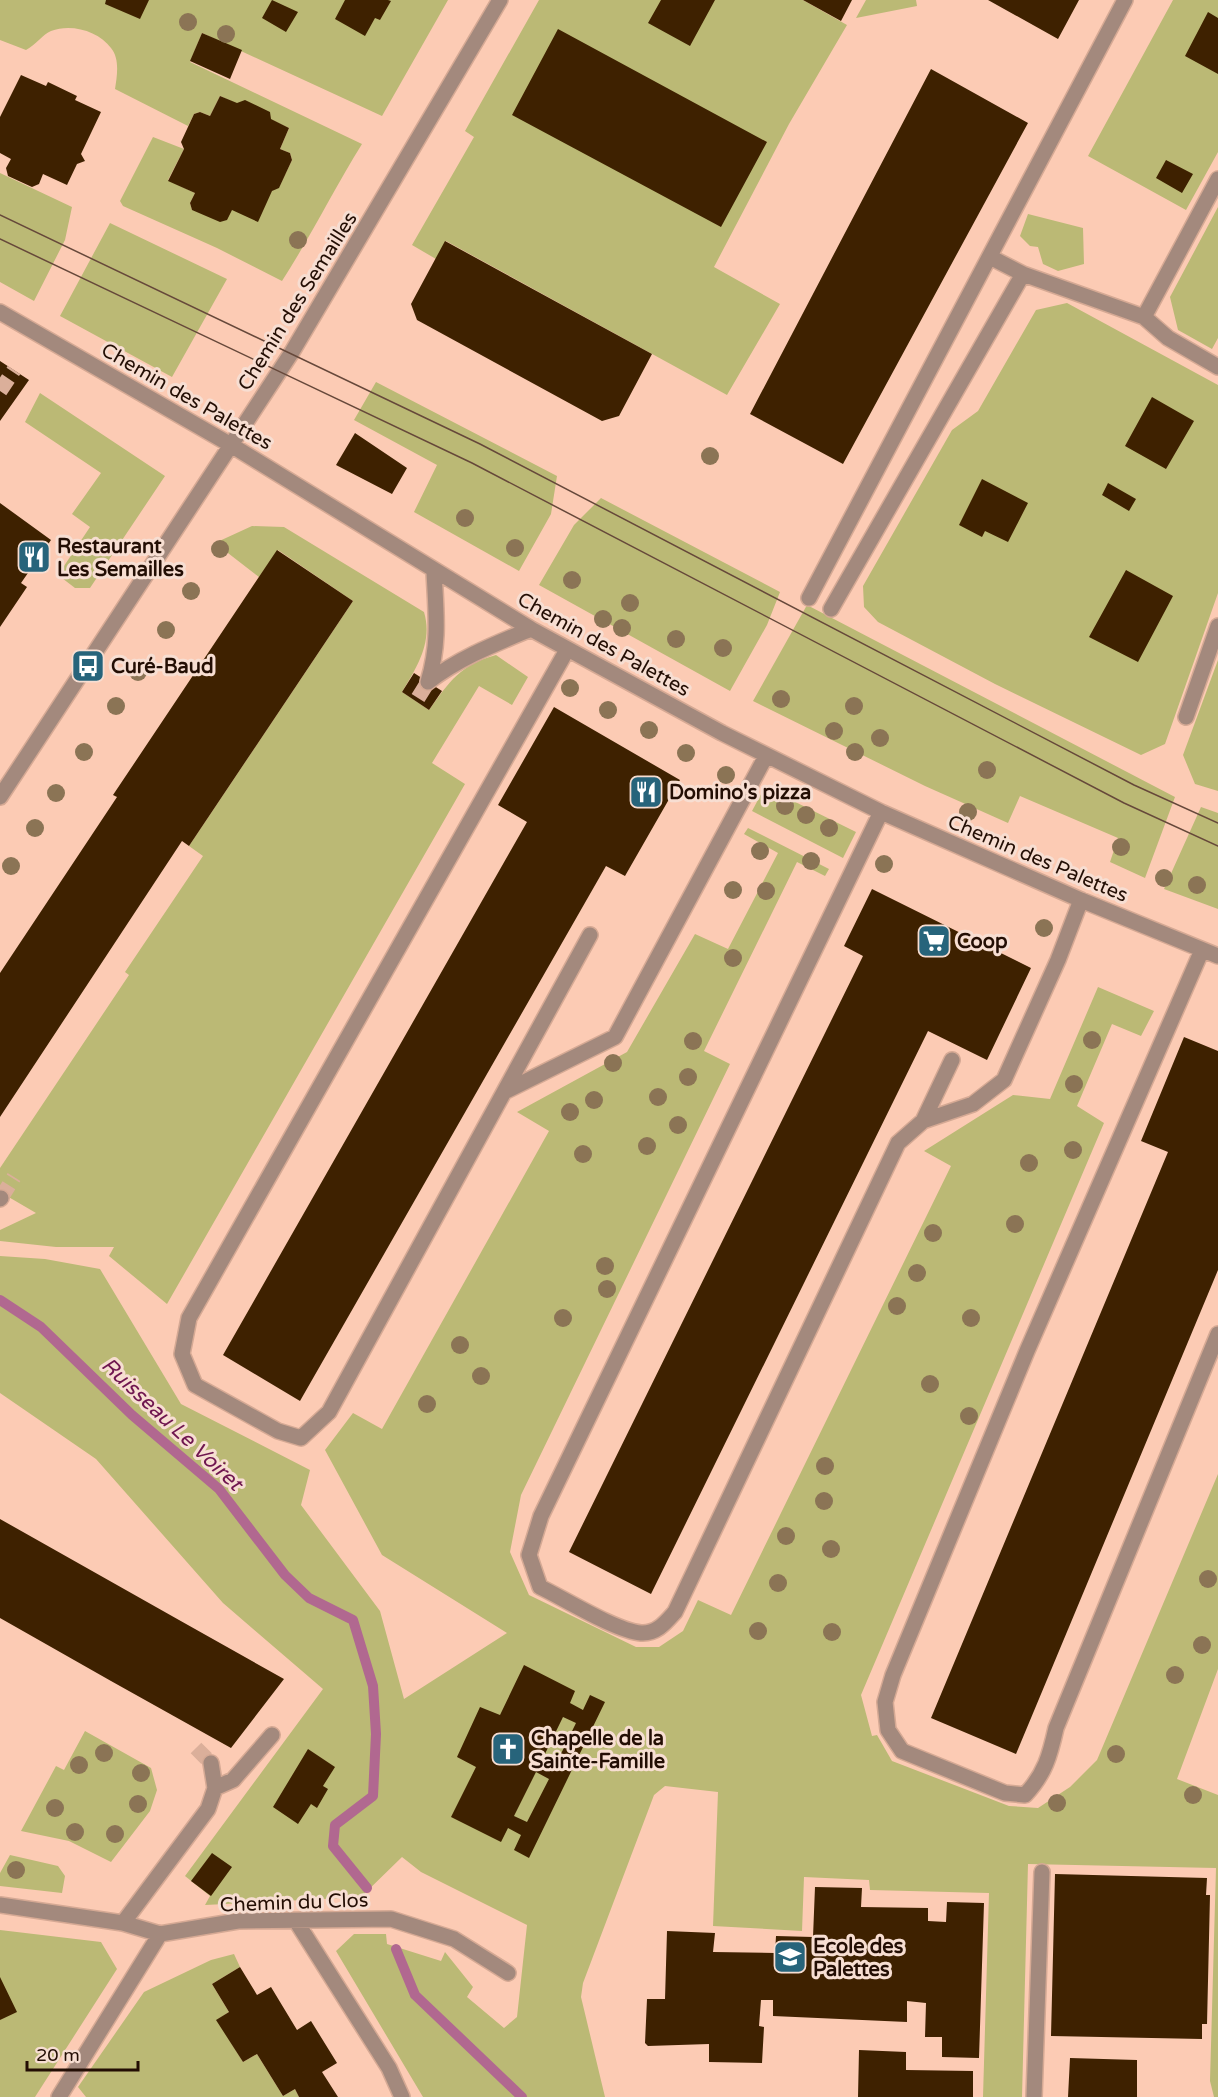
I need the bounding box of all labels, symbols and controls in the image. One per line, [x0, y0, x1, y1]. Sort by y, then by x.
street label: Chemin des Semailles [233, 208, 363, 395]
street label: Chemin des Palettes [97, 338, 276, 456]
place label: Restaurant Les Semailles [57, 535, 184, 582]
restaurant icon: Restaurant Les Semailles [16, 539, 52, 575]
street label: Chemin des Palettes [513, 588, 694, 702]
bus stop icon: Curé-Baud [70, 648, 106, 684]
place label: Curé-Baud [111, 655, 214, 679]
restaurant icon: Domino's pizza [628, 774, 664, 810]
place label: Domino's pizza [669, 781, 811, 805]
street label: Chemin des Palettes [944, 810, 1131, 908]
supermarket icon: Coop [916, 923, 952, 959]
place label: Coop [957, 930, 1008, 954]
water label: Ruisseau Le Voiret [96, 1353, 249, 1497]
place label: Chapelle de la Sainte-Famille [531, 1727, 665, 1774]
church icon: Chapelle de la Sainte-Famille [490, 1731, 526, 1767]
street label: Chemin du Clos [219, 1888, 369, 1918]
place label: Ecole des Palettes [813, 1935, 904, 1982]
school or university icon: Ecole des Palettes [772, 1939, 808, 1975]
scale bar [27, 2034, 138, 2072]
text: 20 m [36, 2044, 80, 2066]

